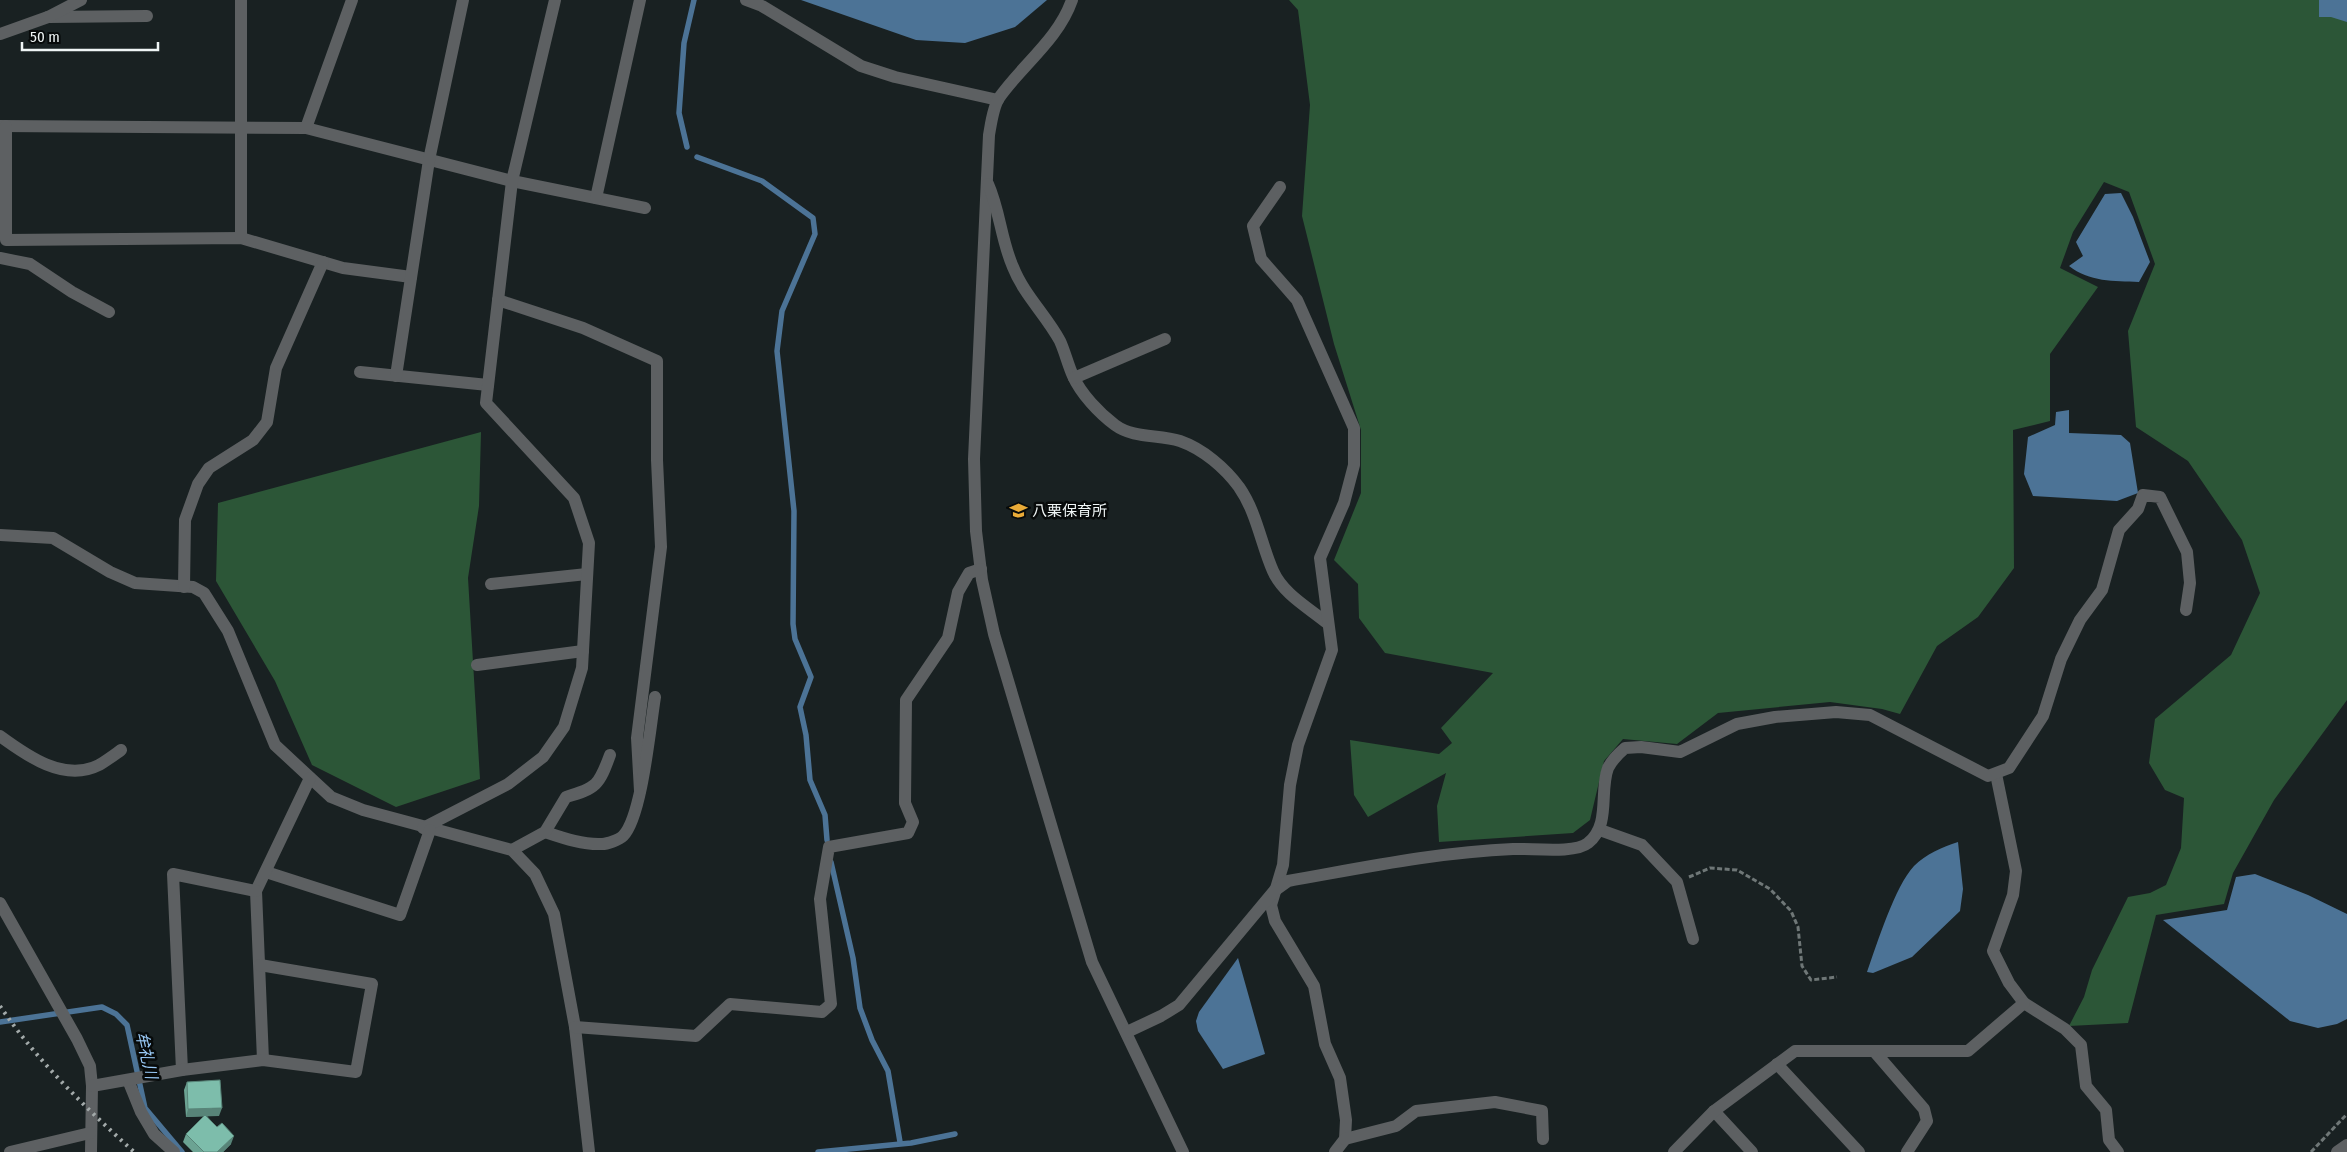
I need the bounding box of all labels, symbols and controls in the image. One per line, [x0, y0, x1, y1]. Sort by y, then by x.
scale bar [22, 20, 159, 52]
text: 50 m [30, 28, 60, 46]
school or university icon: 八栗保育所 [1008, 501, 1028, 521]
place label: 八栗保育所 [1032, 502, 1107, 520]
water label: 牟礼川 [132, 1030, 162, 1083]

